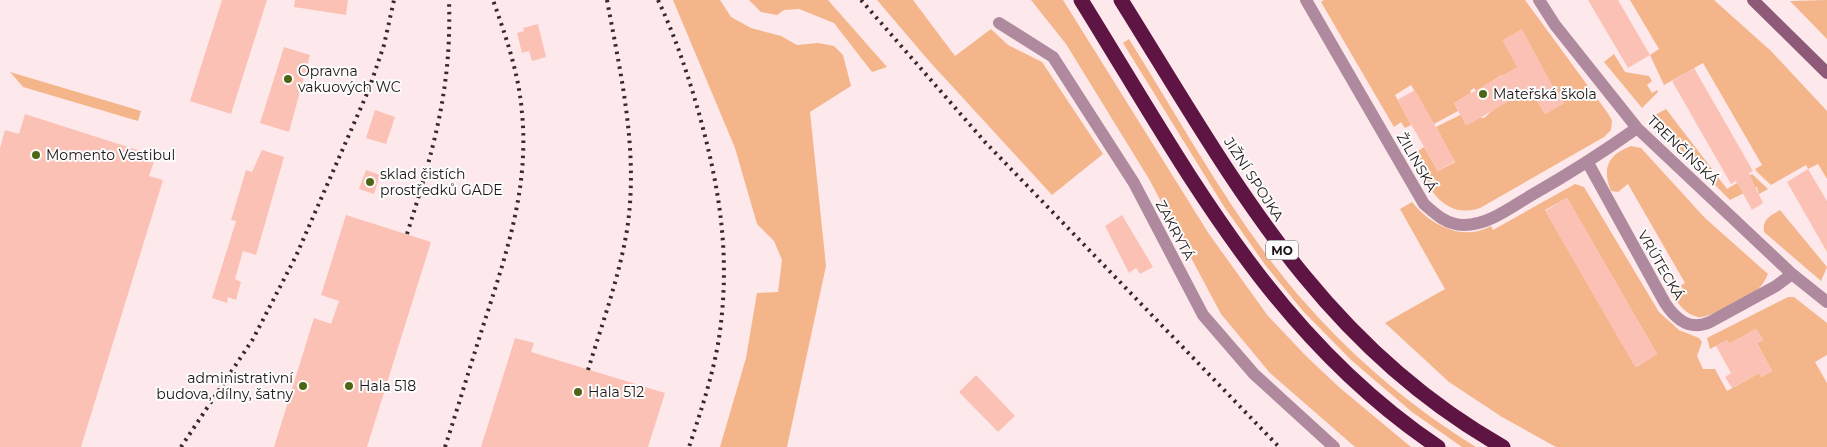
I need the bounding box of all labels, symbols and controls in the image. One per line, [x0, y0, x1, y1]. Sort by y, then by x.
place label: Opravna vakuových WC [298, 62, 401, 96]
marker: Opravna vakuových WC [282, 73, 294, 85]
place label: Mateřská škola [1493, 85, 1597, 103]
marker: Mateřská škola [1477, 88, 1489, 100]
street label: TRENČÍNSKÁ [1643, 111, 1723, 189]
street label: ŽILINSKÁ [1393, 129, 1442, 196]
street label: JIŽNÍ SPOJKA [1220, 133, 1288, 225]
place label: Momento Vestibul [46, 146, 175, 164]
marker: Momento Vestibul [30, 149, 42, 161]
place label: sklad čistích prostředků GADE [380, 165, 503, 199]
marker: sklad čistích prostředků GADE [364, 176, 376, 188]
street label: ZAKRYTÁ [1152, 197, 1199, 264]
street label: VRÚTECKÁ [1634, 227, 1689, 304]
road number: MO [1266, 240, 1298, 260]
place label: administrativní budova, dílny, šatny [156, 369, 294, 403]
place label: Hala 518 [359, 377, 416, 395]
marker: administrativní budova, dílny, šatny [297, 380, 309, 392]
marker: Hala 518 [343, 380, 355, 392]
place label: Hala 512 [588, 383, 644, 401]
marker: Hala 512 [572, 386, 584, 398]

